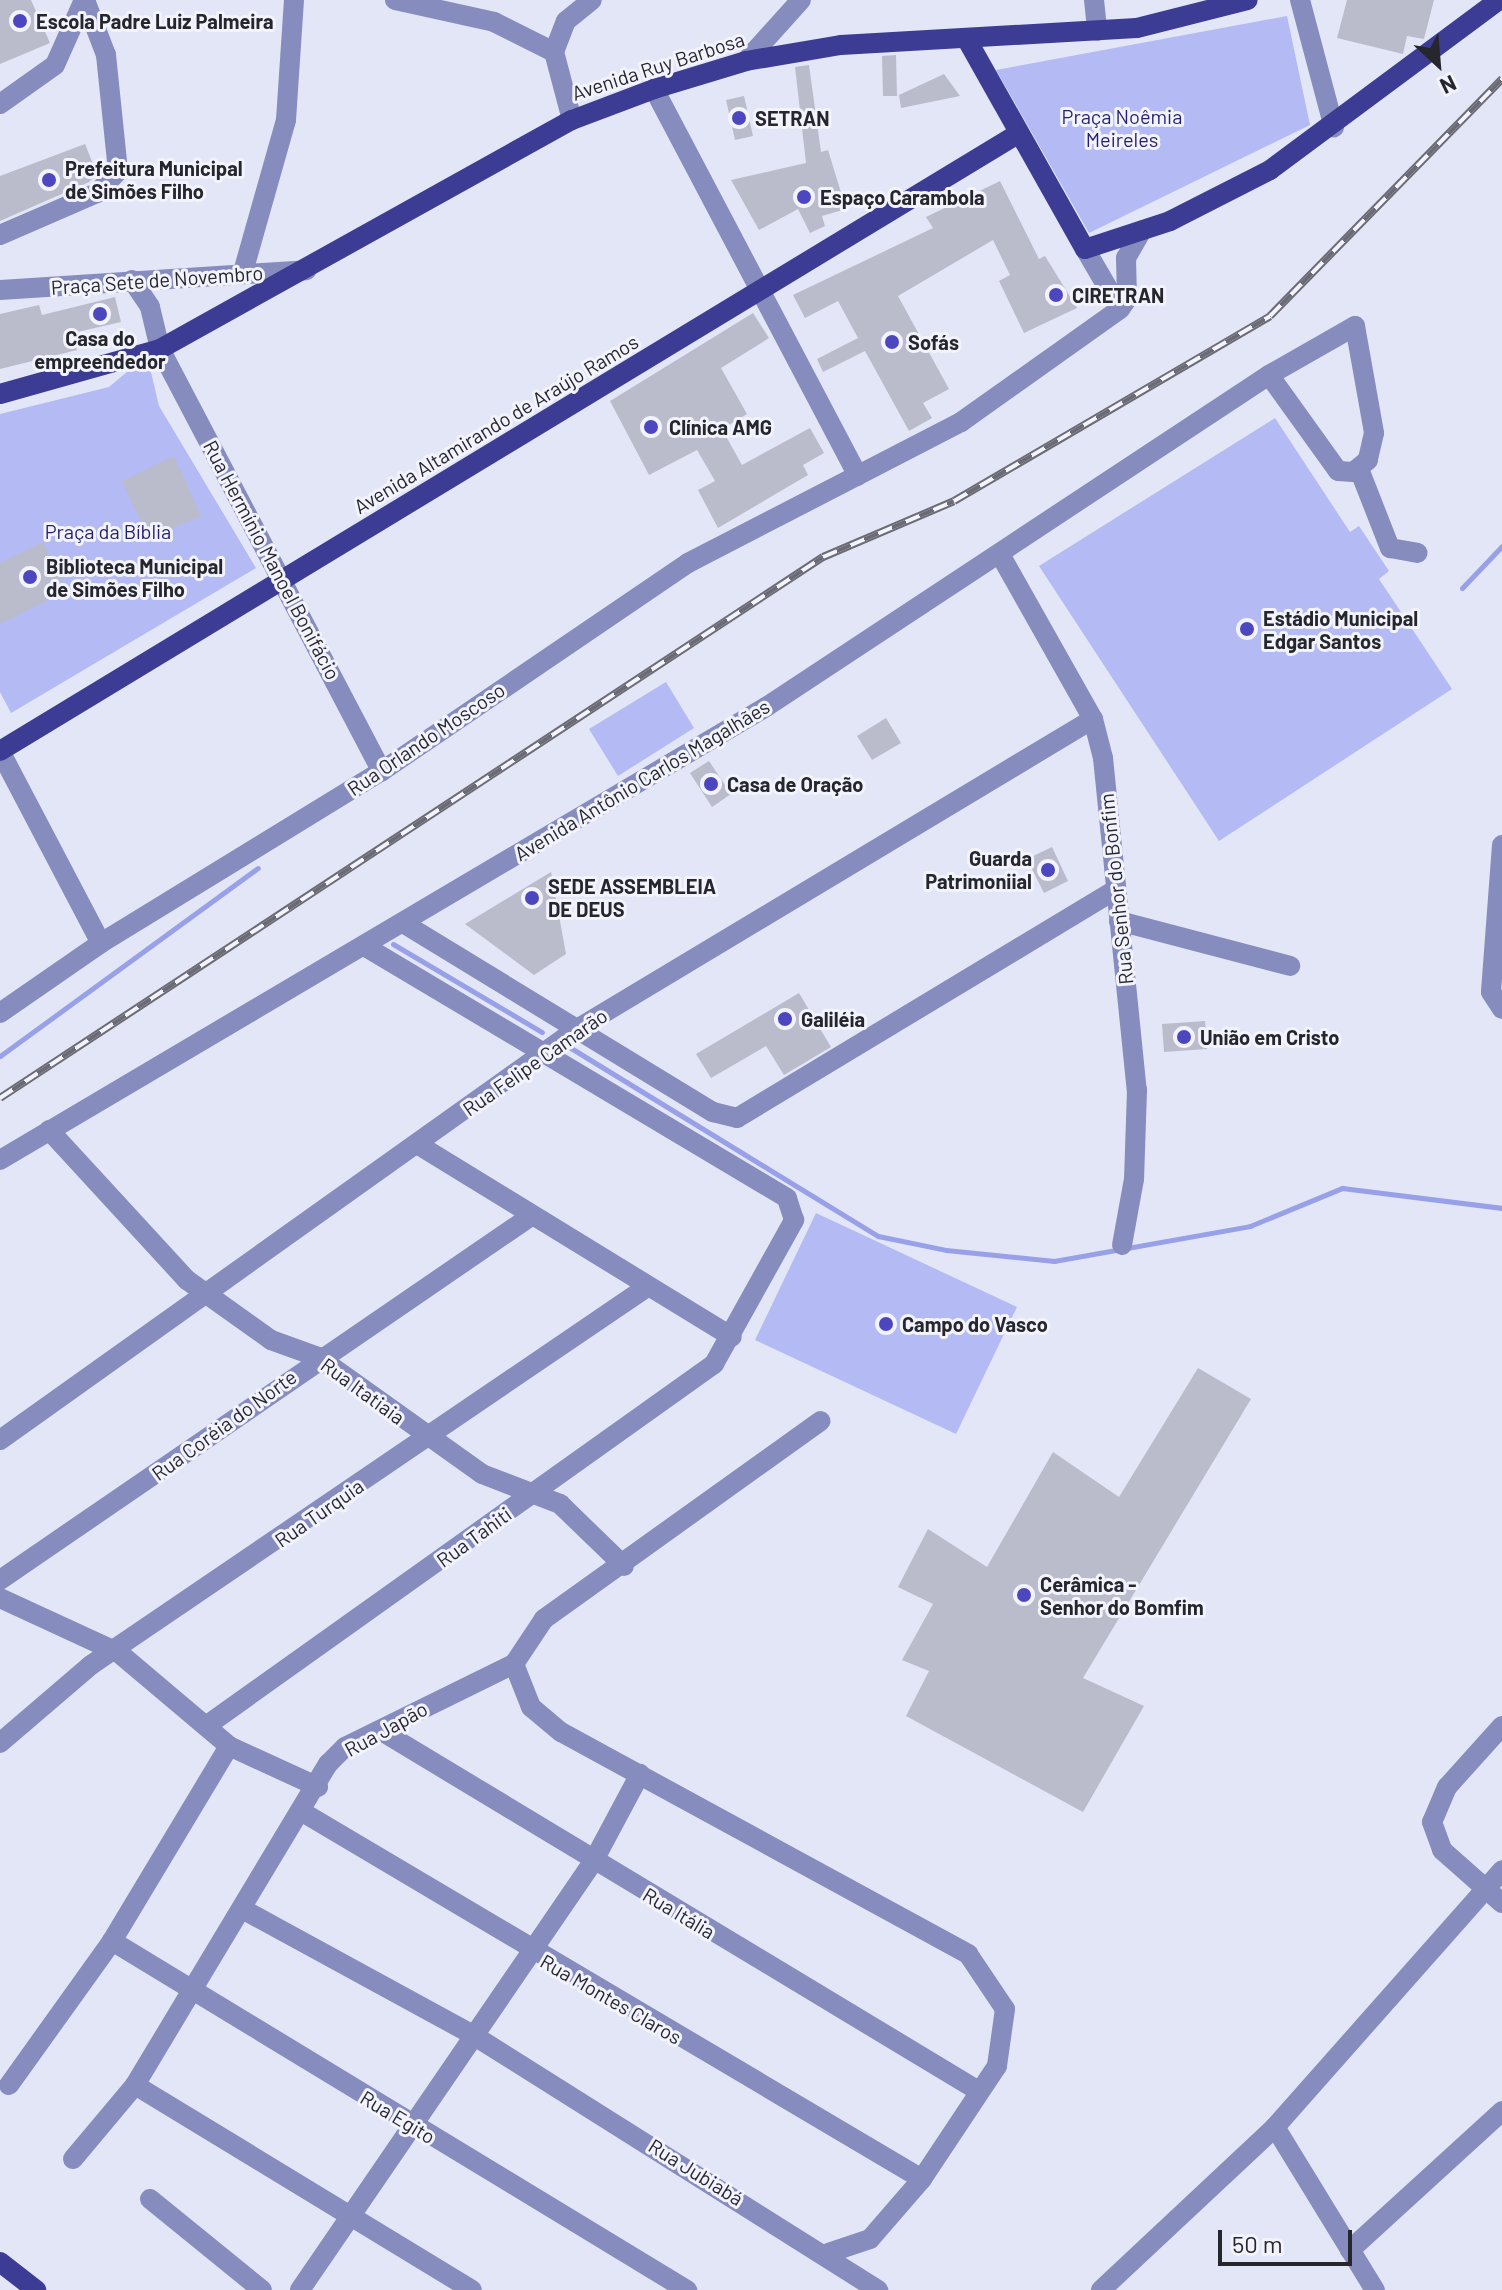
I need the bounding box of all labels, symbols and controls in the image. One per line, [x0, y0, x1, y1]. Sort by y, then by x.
place label: Escola Padre Luiz Palmeira [36, 9, 274, 33]
marker: Escola Padre Luiz Palmeira [11, 12, 29, 30]
north arrow [1398, 24, 1478, 104]
street label: Avenida Ruy Barbosa [569, 27, 747, 105]
text: N [1436, 71, 1461, 100]
park label: Praça Noêmia Meireles [1062, 105, 1182, 152]
place label: SETRAN [755, 106, 830, 130]
marker: SETRAN [730, 109, 748, 127]
place label: Prefeitura Municipal de Simões Filho [65, 156, 243, 203]
marker: Prefeitura Municipal de Simões Filho [40, 171, 58, 189]
place label: Espaço Carambola [820, 185, 985, 209]
marker: Espaço Carambola [795, 188, 813, 206]
street label: Praça Sete de Novembro [50, 261, 264, 299]
place label: CIRETRAN [1072, 283, 1164, 307]
marker: CIRETRAN [1047, 286, 1065, 304]
marker: Casa do empreendedor [91, 305, 109, 323]
place label: Casa do empreendedor [34, 326, 166, 373]
street label: Avenida Altamirando de Araújo Ramos [350, 329, 642, 519]
place label: Sofás [908, 330, 959, 354]
marker: Sofás [883, 333, 901, 351]
place label: Clínica AMG [669, 415, 772, 439]
marker: Clínica AMG [640, 416, 662, 438]
street label: Rua Hermínio Manoel Bonifácio [199, 436, 345, 684]
park label: Praça da Bíblia [45, 519, 171, 543]
place label: Biblioteca Municipal de Simões Filho [46, 554, 223, 601]
marker: Biblioteca Municipal de Simões Filho [21, 568, 39, 586]
place label: Estádio Municipal Edgar Santos [1263, 606, 1418, 653]
marker: Estádio Municipal Edgar Santos [1238, 620, 1256, 638]
street label: Rua Orlando Moscoso [343, 677, 509, 801]
street label: Avenida Antônio Carlos Magalhães [510, 694, 774, 866]
place label: Casa de Oração [727, 772, 863, 796]
marker: Casa de Oração [702, 775, 720, 793]
street label: Rua Senhor do Bonfim [1094, 792, 1138, 986]
place label: Guarda Patrimoniial [925, 846, 1032, 893]
marker: Guarda Patrimoniial [1039, 861, 1057, 879]
place label: SEDE ASSEMBLEIA DE DEUS [548, 874, 716, 921]
marker: SEDE ASSEMBLEIA DE DEUS [523, 889, 541, 907]
street label: Rua Felipe Camarão [458, 1003, 612, 1121]
place label: Galiléia [801, 1007, 865, 1031]
marker: Galiléia [776, 1010, 794, 1028]
place label: União em Cristo [1200, 1025, 1339, 1049]
marker: União em Cristo [1175, 1028, 1193, 1046]
place label: Campo do Vasco [902, 1312, 1048, 1336]
marker: Campo do Vasco [877, 1315, 895, 1333]
street label: Rua Itatiaia [316, 1353, 410, 1429]
street label: Rua Coréia do Norte [147, 1365, 301, 1485]
street label: Rua Turquia [270, 1474, 368, 1552]
street label: Rua Tahiti [432, 1502, 516, 1572]
place label: Cerâmica - Senhor do Bomfim [1040, 1572, 1204, 1619]
marker: Cerâmica - Senhor do Bomfim [1015, 1586, 1033, 1604]
street label: Rua Japão [340, 1696, 432, 1762]
street label: Rua Itália [639, 1882, 719, 1944]
street label: Rua Montes Claros [536, 1949, 686, 2049]
street label: Rua Egito [356, 2085, 440, 2149]
street label: Rua Jubiabá [644, 2134, 748, 2210]
scale bar [1222, 2214, 1356, 2264]
text: 50 m [1232, 2229, 1283, 2258]

